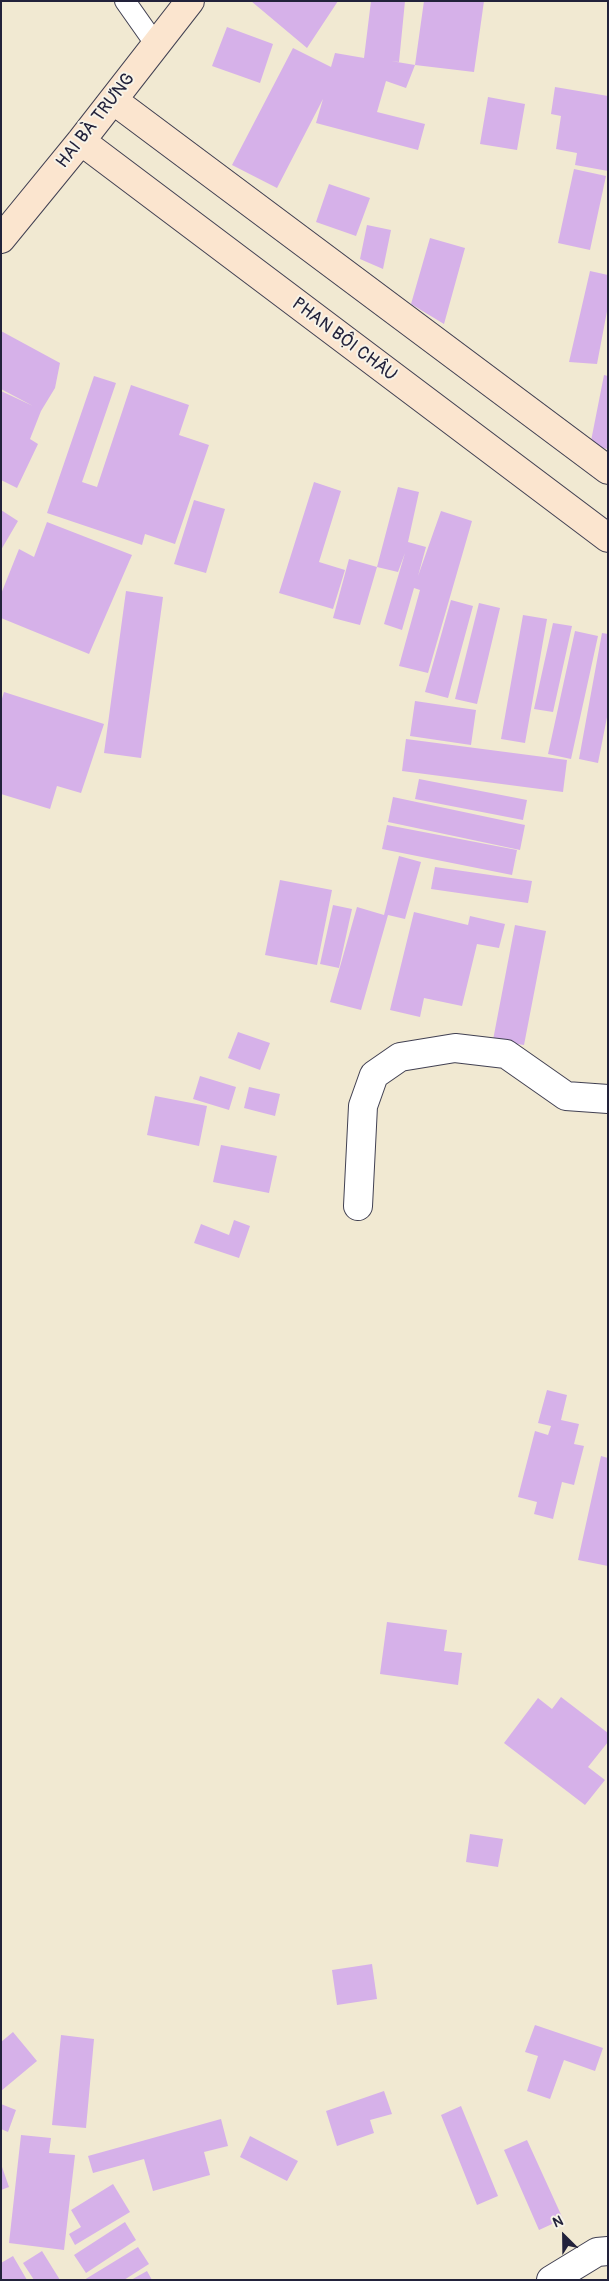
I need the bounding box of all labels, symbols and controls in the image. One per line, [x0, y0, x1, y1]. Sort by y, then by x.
street label: HAI BÀ TRƯNG [52, 69, 140, 173]
street label: PHAN BỘI CHÂU [287, 294, 401, 386]
north arrow [539, 2211, 589, 2261]
text: N [550, 2212, 566, 2231]

